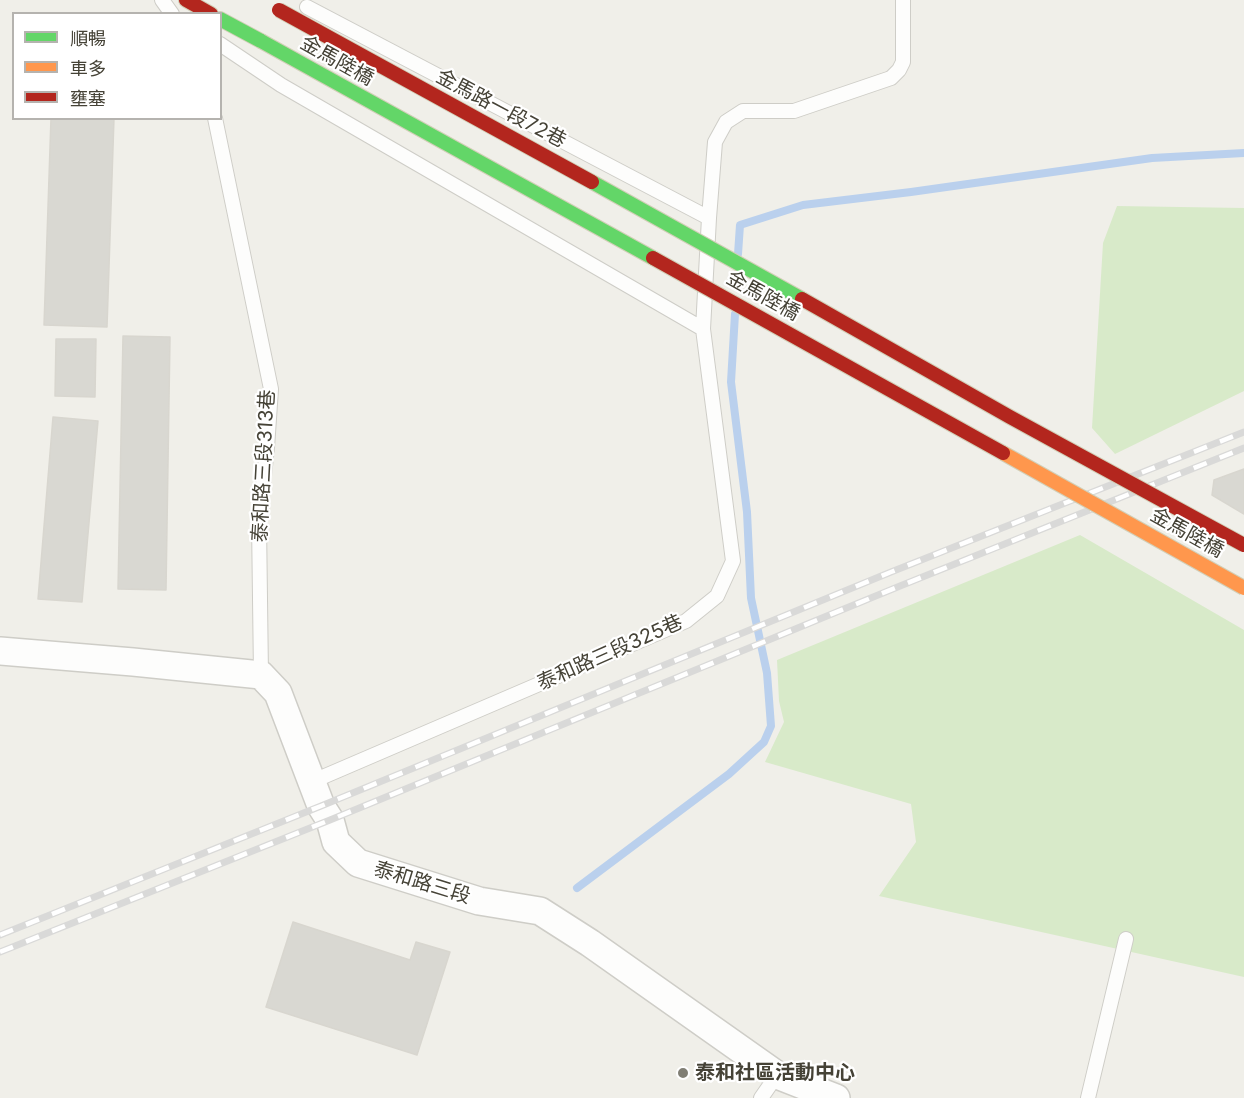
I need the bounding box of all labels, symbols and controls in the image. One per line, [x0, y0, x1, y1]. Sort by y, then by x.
legend [12, 12, 222, 120]
text: 順暢 [70, 28, 106, 49]
street label: 金馬陸橋 [296, 31, 378, 91]
text: 車多 [70, 58, 106, 79]
street label: 金馬路一段72巷 [432, 65, 570, 153]
text: 壅塞 [70, 88, 106, 109]
street label: 金馬陸橋 [722, 266, 804, 326]
street label: 泰和路三段313巷 [248, 389, 280, 543]
street label: 金馬陸橋 [1146, 503, 1228, 563]
street label: 泰和路三段325巷 [534, 610, 686, 696]
street label: 泰和路三段 [371, 857, 473, 909]
place label: 泰和社區活動中心 [695, 1061, 855, 1085]
marker: 泰和社區活動中心 [676, 1066, 690, 1080]

